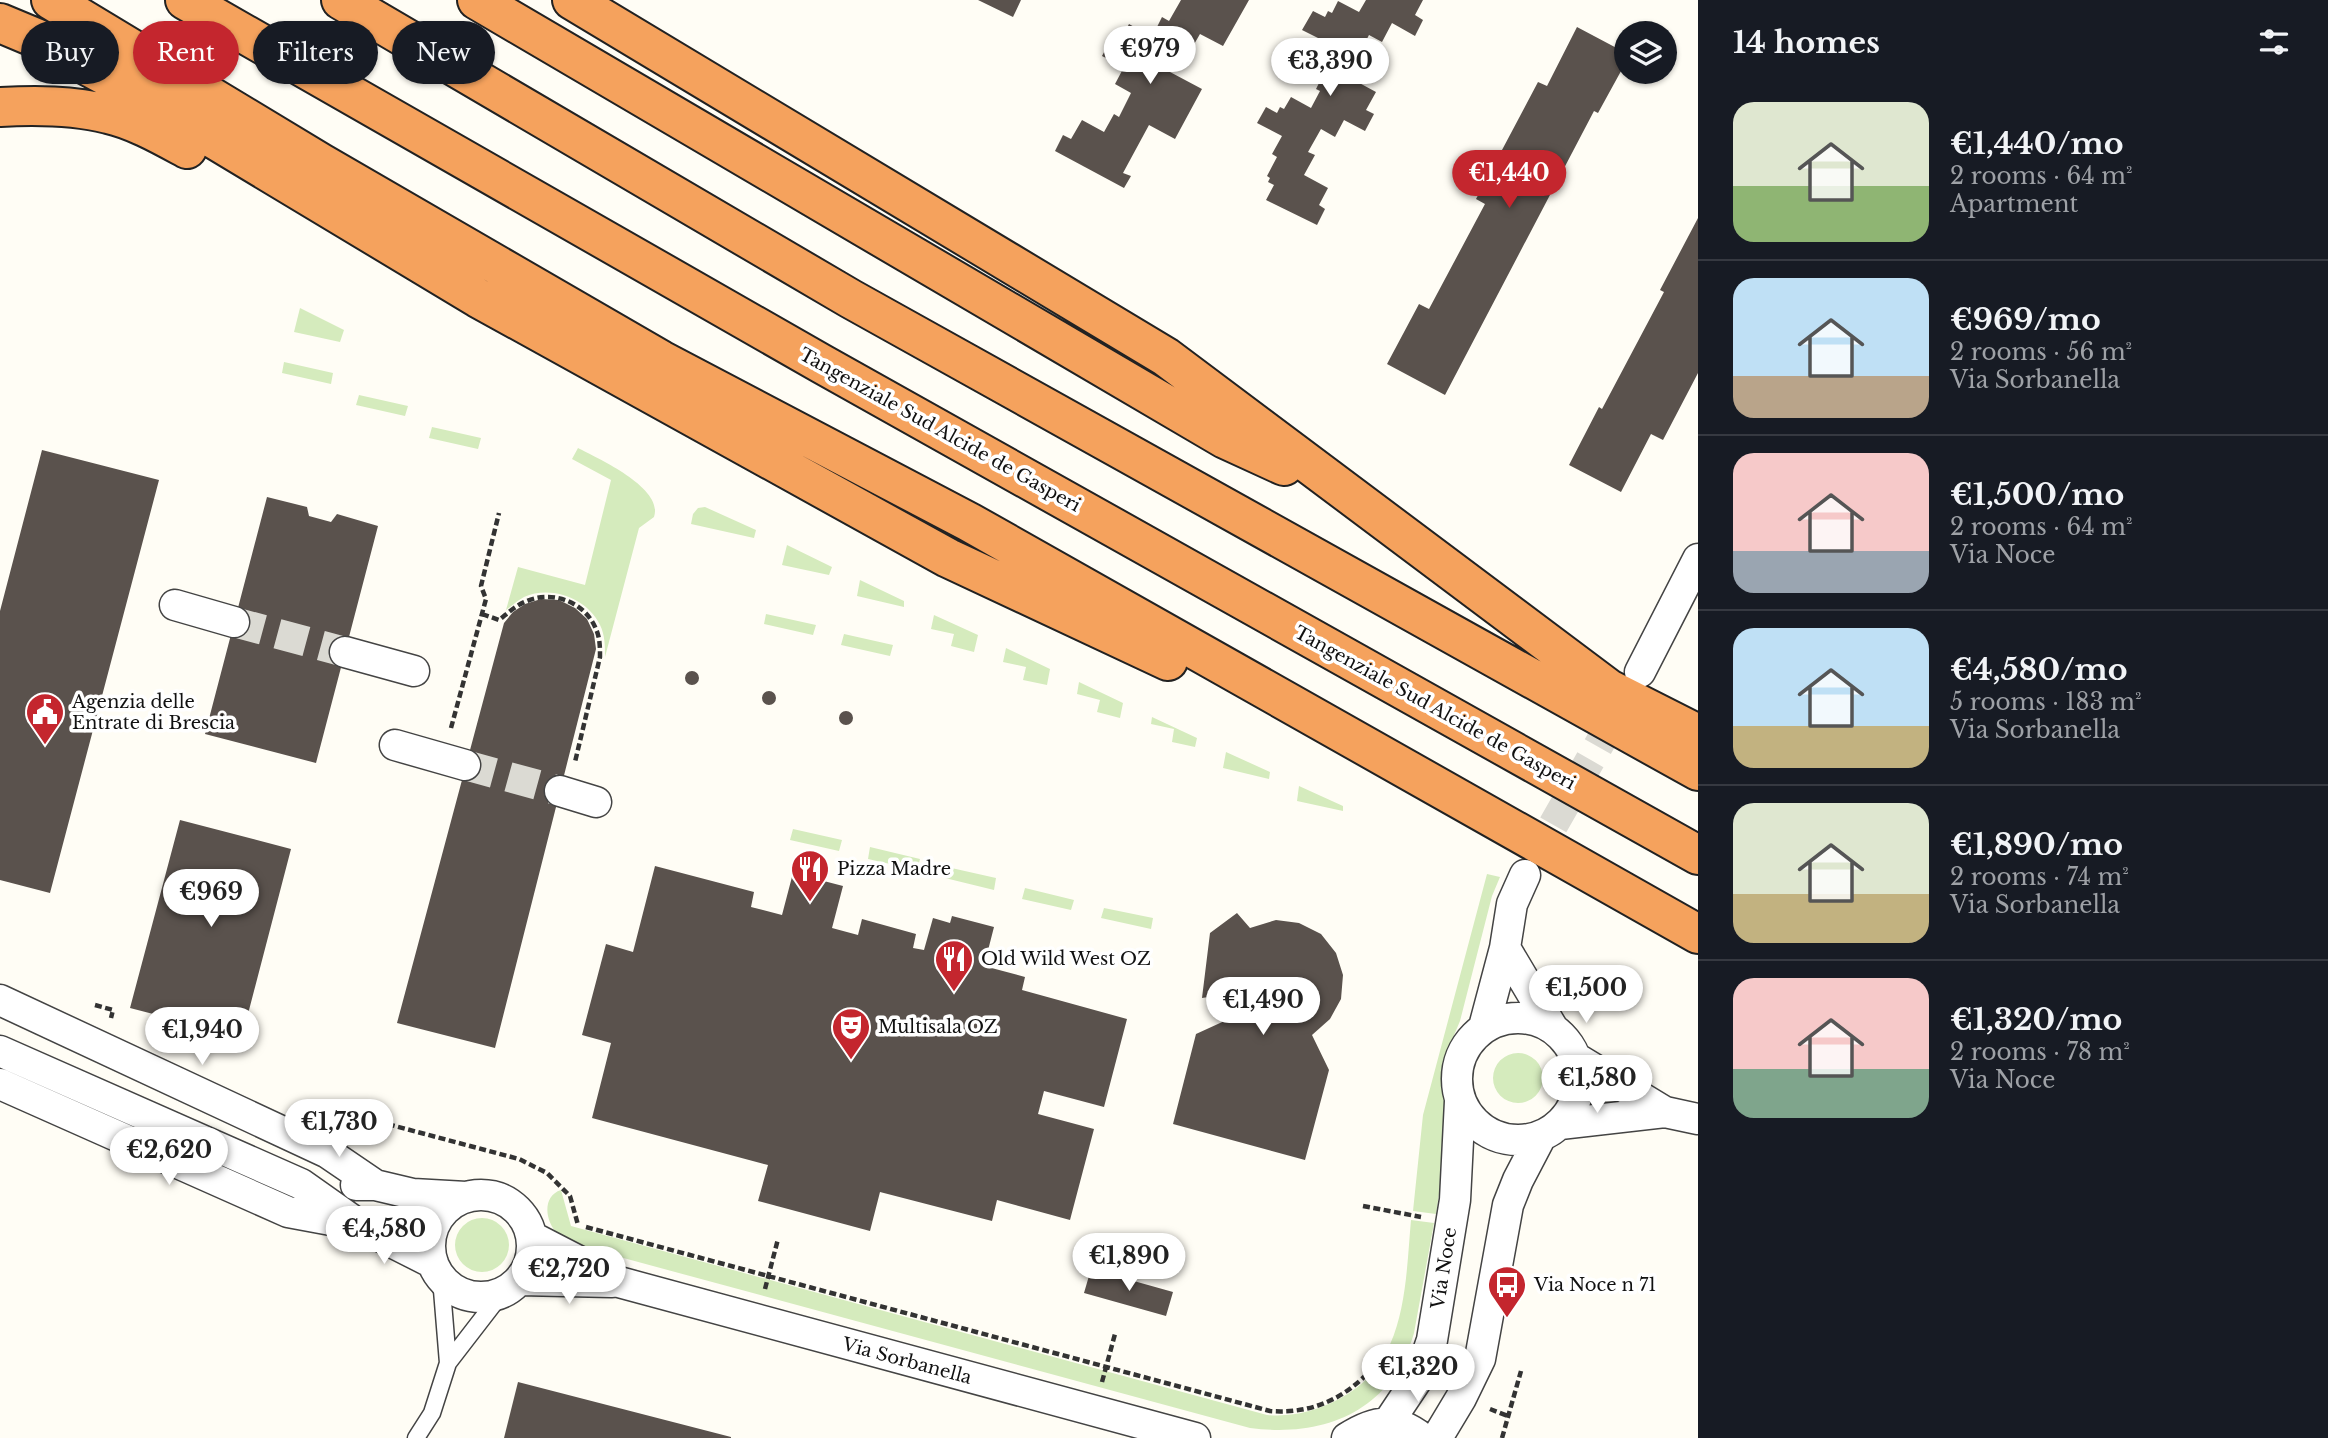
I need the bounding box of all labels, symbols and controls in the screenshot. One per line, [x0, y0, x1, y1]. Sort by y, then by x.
chip: Buy [21, 21, 119, 84]
chip: Rent [133, 21, 239, 84]
chip: Filters [253, 21, 378, 84]
chip: New [392, 21, 495, 84]
map controls [1614, 21, 1677, 84]
button: layers [1614, 21, 1677, 84]
icon: filters [2255, 23, 2293, 61]
text: 14 homes [1733, 24, 1880, 61]
pin: €979 [1109, 27, 1191, 86]
text: €979 [1120, 35, 1180, 63]
pin: €3,390 [1273, 38, 1387, 98]
text: €3,390 [1287, 47, 1373, 75]
text: €1,440/mo [1950, 125, 2124, 162]
icon: home [1789, 130, 1873, 214]
pin: €1,440 [1452, 150, 1566, 210]
text: €1,440 [1468, 159, 1550, 187]
text: 2 rooms · 64 m² [1950, 162, 2133, 190]
text: Apartment [1950, 190, 2078, 218]
text: €969/mo [1950, 301, 2101, 338]
icon: home [1789, 306, 1873, 390]
text: 2 rooms · 56 m² [1950, 338, 2132, 366]
street label: Tangenziale Sud Alcide de Gasperi [796, 343, 1084, 517]
text: Via Sorbanella [1950, 366, 2120, 394]
text: €1,500/mo [1950, 476, 2124, 513]
icon: home [1789, 481, 1873, 565]
text: 2 rooms · 64 m² [1950, 513, 2133, 541]
text: Via Noce [1950, 541, 2055, 569]
street label: Tangenziale Sud Alcide de Gasperi [1291, 621, 1579, 795]
text: €4,580/mo [1950, 651, 2127, 688]
icon: home [1789, 656, 1873, 740]
text: 5 rooms · 183 m² [1950, 688, 2142, 716]
public building icon: Agenzia delle Entrate di Brescia [24, 691, 66, 746]
place label: Agenzia delle Entrate di Brescia [71, 691, 235, 734]
text: Via Sorbanella [1950, 716, 2120, 744]
text: €1,890/mo [1950, 826, 2123, 863]
icon: home [1789, 831, 1873, 915]
restaurant icon: Pizza Madre [789, 848, 831, 903]
place label: Pizza Madre [837, 858, 951, 880]
text: 2 rooms · 74 m² [1950, 863, 2129, 891]
pin: €969 [170, 870, 252, 929]
text: €969 [179, 878, 243, 906]
text: Via Sorbanella [1950, 891, 2120, 919]
restaurant icon: Old Wild West OZ [933, 938, 975, 993]
place label: Old Wild West OZ [981, 948, 1151, 970]
pin: €1,500 [1529, 965, 1643, 1025]
text: €1,500 [1545, 974, 1627, 1002]
pin: €1,490 [1206, 978, 1320, 1037]
text: €1,490 [1222, 986, 1304, 1014]
text: €1,320/mo [1950, 1001, 2122, 1038]
theatre icon: Multisala OZ [830, 1006, 872, 1061]
icon: home [1789, 1006, 1873, 1090]
pin: €1,940 [145, 1007, 259, 1067]
text: €1,940 [161, 1016, 243, 1044]
place label: Multisala OZ [878, 1016, 998, 1038]
text: 2 rooms · 78 m² [1950, 1038, 2130, 1066]
pin: €1,580 [1540, 1056, 1654, 1115]
text: €1,580 [1557, 1064, 1637, 1092]
text: Via Noce [1950, 1066, 2055, 1094]
pin: €1,730 [282, 1100, 396, 1159]
text: €1,730 [300, 1108, 378, 1136]
pin: €2,620 [112, 1128, 226, 1187]
text: €2,620 [126, 1136, 212, 1164]
pin: €4,580 [327, 1206, 441, 1266]
text: €4,580 [342, 1215, 426, 1243]
street label: Via Noce [1427, 1226, 1461, 1311]
pin: €1,890 [1072, 1234, 1186, 1293]
text: €1,890 [1088, 1242, 1170, 1270]
pin: €2,720 [512, 1246, 626, 1306]
text: €2,720 [528, 1255, 610, 1283]
bus stop icon: Via Noce n 71 [1486, 1264, 1528, 1319]
place label: Via Noce n 71 [1533, 1274, 1656, 1296]
street label: Via Sorbanella [839, 1333, 974, 1389]
pin: €1,320 [1361, 1344, 1475, 1404]
text: €1,320 [1378, 1353, 1458, 1381]

